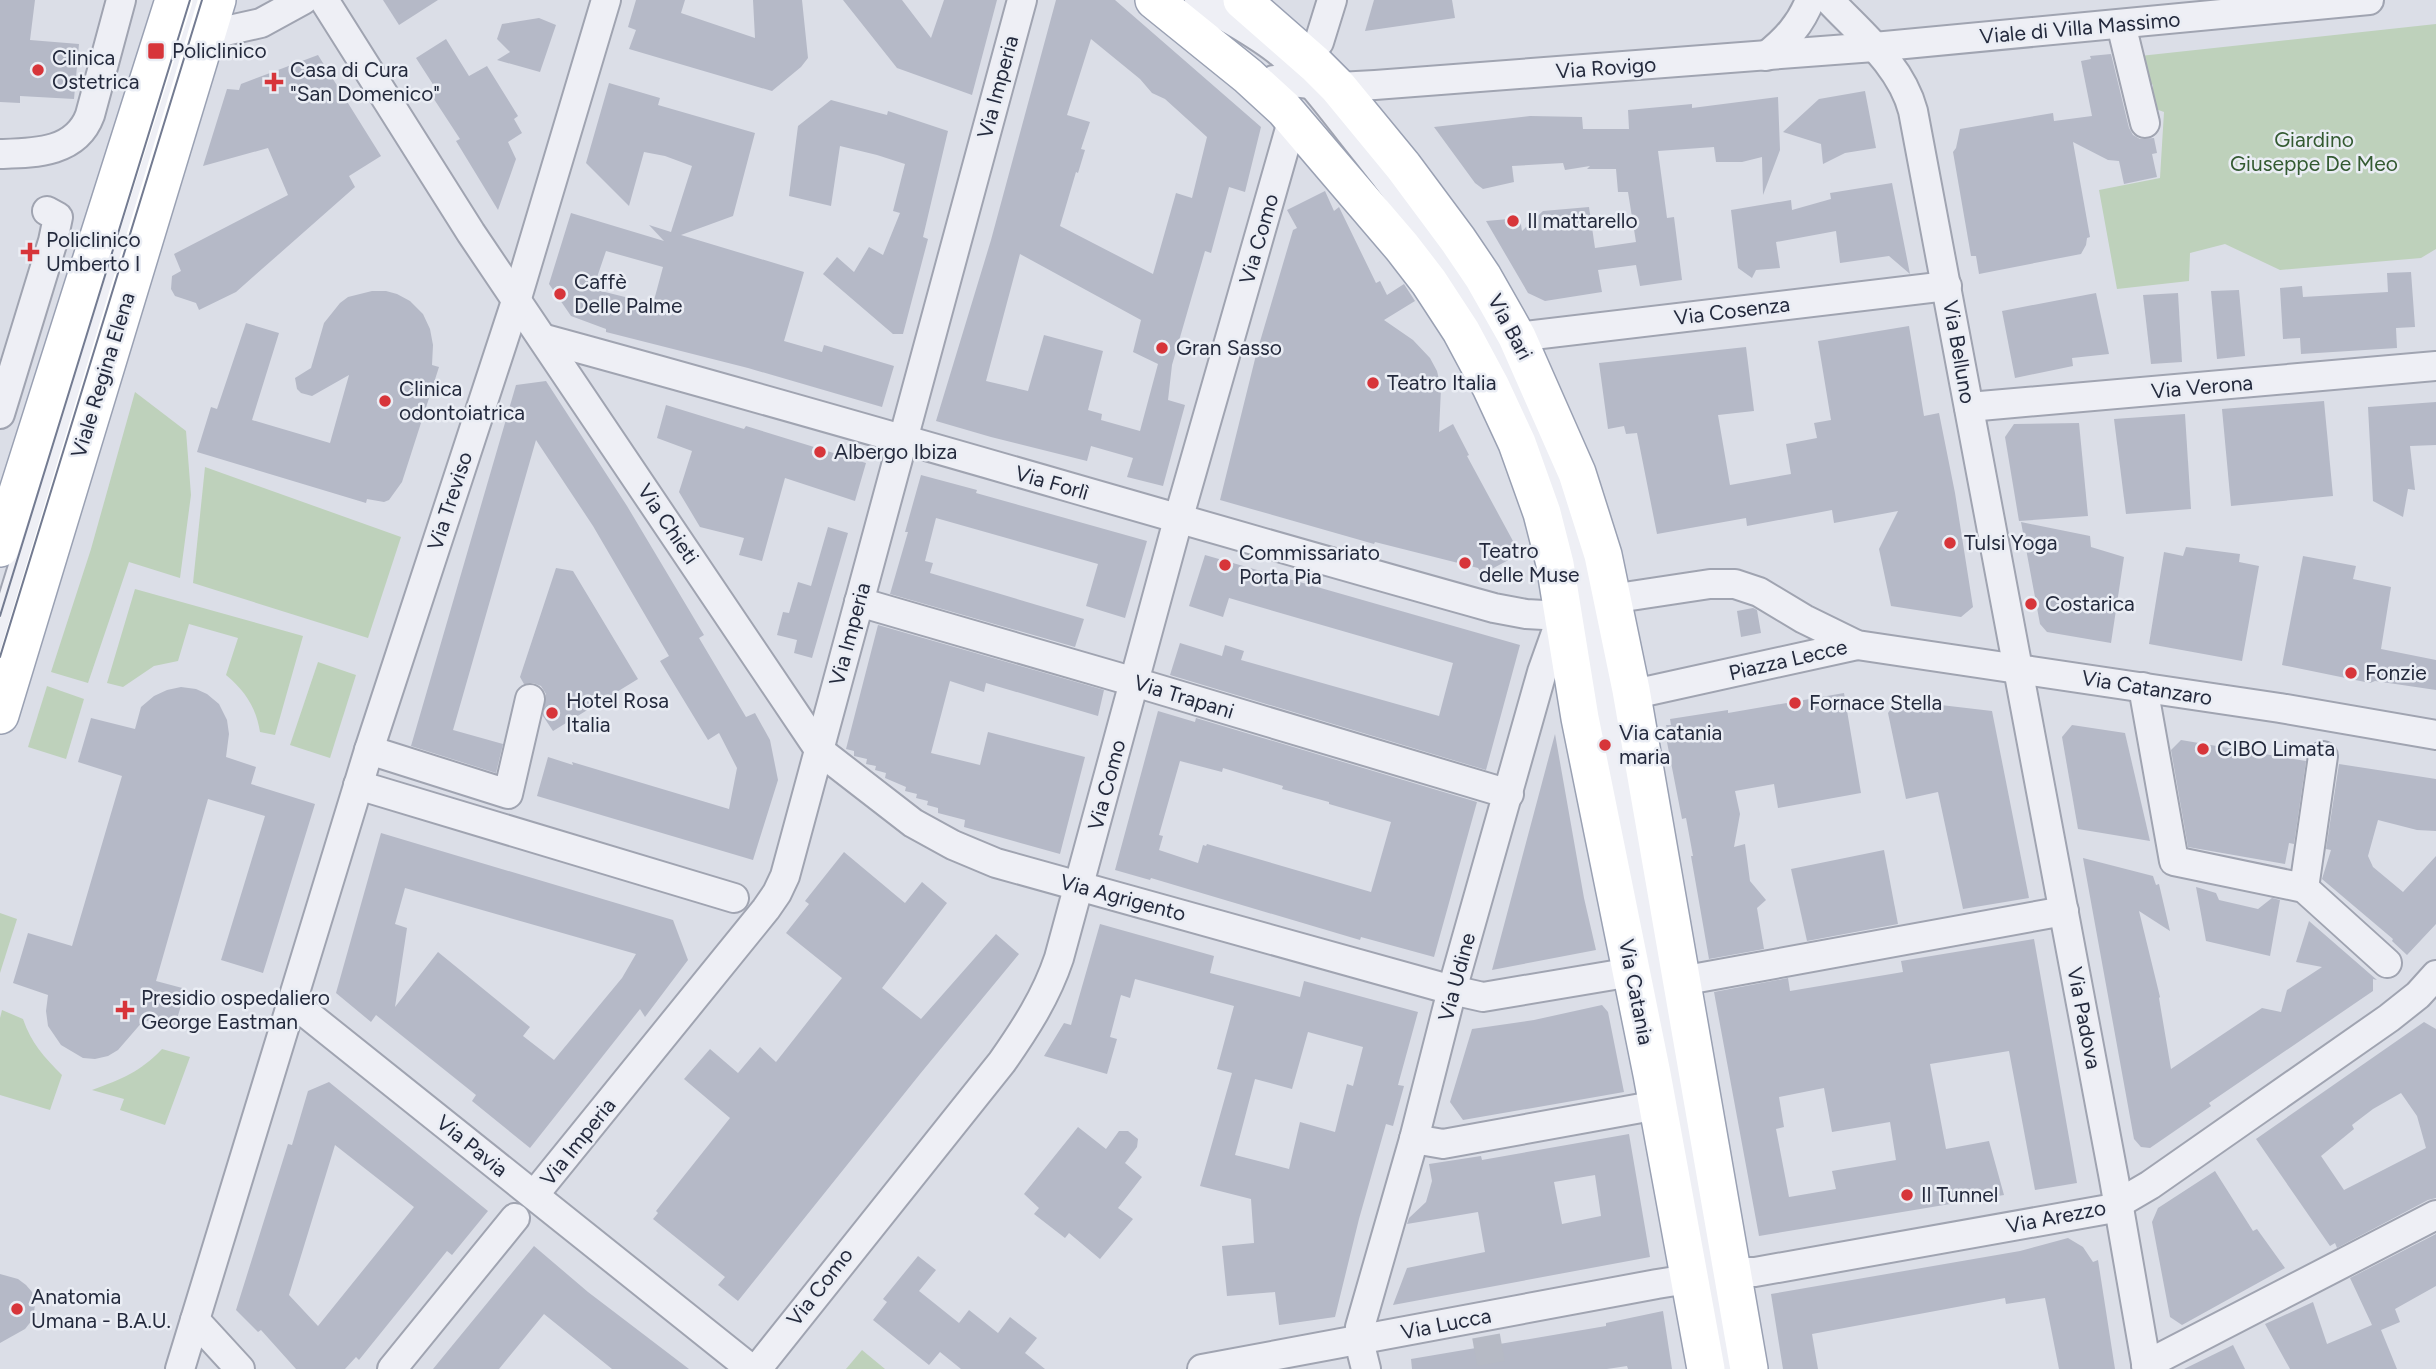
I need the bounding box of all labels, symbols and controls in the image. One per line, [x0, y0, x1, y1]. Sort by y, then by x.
street label: Viale di Villa Massimo [1979, 6, 2181, 49]
street label: Via Imperia [972, 33, 1023, 141]
place label: Policlinico [172, 38, 267, 63]
marker: Policlinico [146, 41, 166, 61]
place label: Clinica Ostetrica [52, 45, 139, 94]
street label: Via Rovigo [1555, 52, 1657, 83]
place label: Casa di Cura "San Domenico" [290, 57, 440, 106]
marker: Clinica Ostetrica [30, 62, 46, 78]
marker: Casa di Cura "San Domenico" [264, 72, 284, 92]
park label: Giardino Giuseppe De Meo [2230, 127, 2398, 176]
street label: Via Como [1234, 191, 1283, 287]
place label: Il mattarello [1527, 208, 1638, 233]
marker: Il mattarello [1505, 213, 1521, 229]
place label: Policlinico Umberto I [46, 227, 141, 276]
marker: Policlinico Umberto I [20, 242, 40, 262]
place label: Caffè Delle Palme [574, 269, 682, 318]
marker: Caffè Delle Palme [552, 286, 568, 302]
street label: Viale Regina Elena [65, 289, 140, 461]
street label: Via Bari [1483, 290, 1538, 364]
street label: Via Cosenza [1673, 291, 1791, 330]
street label: Via Belluno [1938, 298, 1981, 406]
place label: Gran Sasso [1176, 335, 1282, 360]
marker: Gran Sasso [1154, 340, 1170, 356]
place label: Teatro Italia [1387, 370, 1496, 395]
street label: Via Verona [2150, 370, 2254, 403]
marker: Teatro Italia [1365, 375, 1381, 391]
place label: Clinica odontoiatrica [399, 376, 525, 425]
marker: Clinica odontoiatrica [377, 393, 393, 409]
place label: Albergo Ibiza [834, 439, 957, 464]
marker: Albergo Ibiza [812, 444, 828, 460]
street label: Via Treviso [422, 448, 477, 553]
street label: Via Forlì [1012, 460, 1092, 505]
street label: Via Chieti [633, 479, 704, 569]
place label: Tulsi Yoga [1964, 530, 2057, 555]
marker: Tulsi Yoga [1942, 535, 1958, 551]
place label: Teatro delle Muse [1479, 538, 1579, 587]
place label: Commissariato Porta Pia [1239, 540, 1380, 589]
marker: Teatro delle Muse [1457, 555, 1473, 571]
marker: Commissariato Porta Pia [1217, 557, 1233, 573]
street label: Via Imperia [824, 580, 875, 688]
place label: Costarica [2045, 591, 2135, 616]
marker: Costarica [2023, 596, 2039, 612]
street label: Piazza Lecce [1726, 634, 1850, 685]
place label: Fonzie [2365, 660, 2427, 685]
street label: Via Catanzaro [2080, 665, 2214, 710]
marker: Fonzie [2343, 665, 2359, 681]
street label: Via Trapani [1131, 669, 1237, 724]
place label: Hotel Rosa Italia [566, 688, 669, 737]
place label: Fornace Stella [1809, 690, 1942, 715]
marker: Fornace Stella [1787, 695, 1803, 711]
marker: Hotel Rosa Italia [544, 705, 560, 721]
place label: Via catania maria [1619, 720, 1722, 769]
place label: CIBO Limata [2217, 736, 2335, 761]
street label: Via Como [1082, 737, 1131, 833]
marker: Via catania maria [1597, 737, 1613, 753]
marker: CIBO Limata [2195, 741, 2211, 757]
street label: Via Agrigento [1057, 869, 1189, 926]
street label: Via Udine [1433, 930, 1480, 1024]
street label: Via Catania [1614, 937, 1659, 1047]
street label: Via Padova [2062, 965, 2107, 1071]
place label: Presidio ospedaliero George Eastman [141, 985, 330, 1034]
marker: Presidio ospedaliero George Eastman [115, 1000, 135, 1020]
street label: Via Imperia [535, 1093, 621, 1191]
street label: Via Pavia [432, 1109, 513, 1182]
place label: Il Tunnel [1921, 1182, 1998, 1207]
marker: Il Tunnel [1899, 1187, 1915, 1203]
street label: Via Arezzo [2004, 1195, 2108, 1238]
street label: Via Como [781, 1242, 858, 1331]
place label: Anatomia Umana - B.A.U. [31, 1284, 171, 1333]
marker: Anatomia Umana - B.A.U. [9, 1301, 25, 1317]
street label: Via Lucca [1399, 1303, 1493, 1345]

